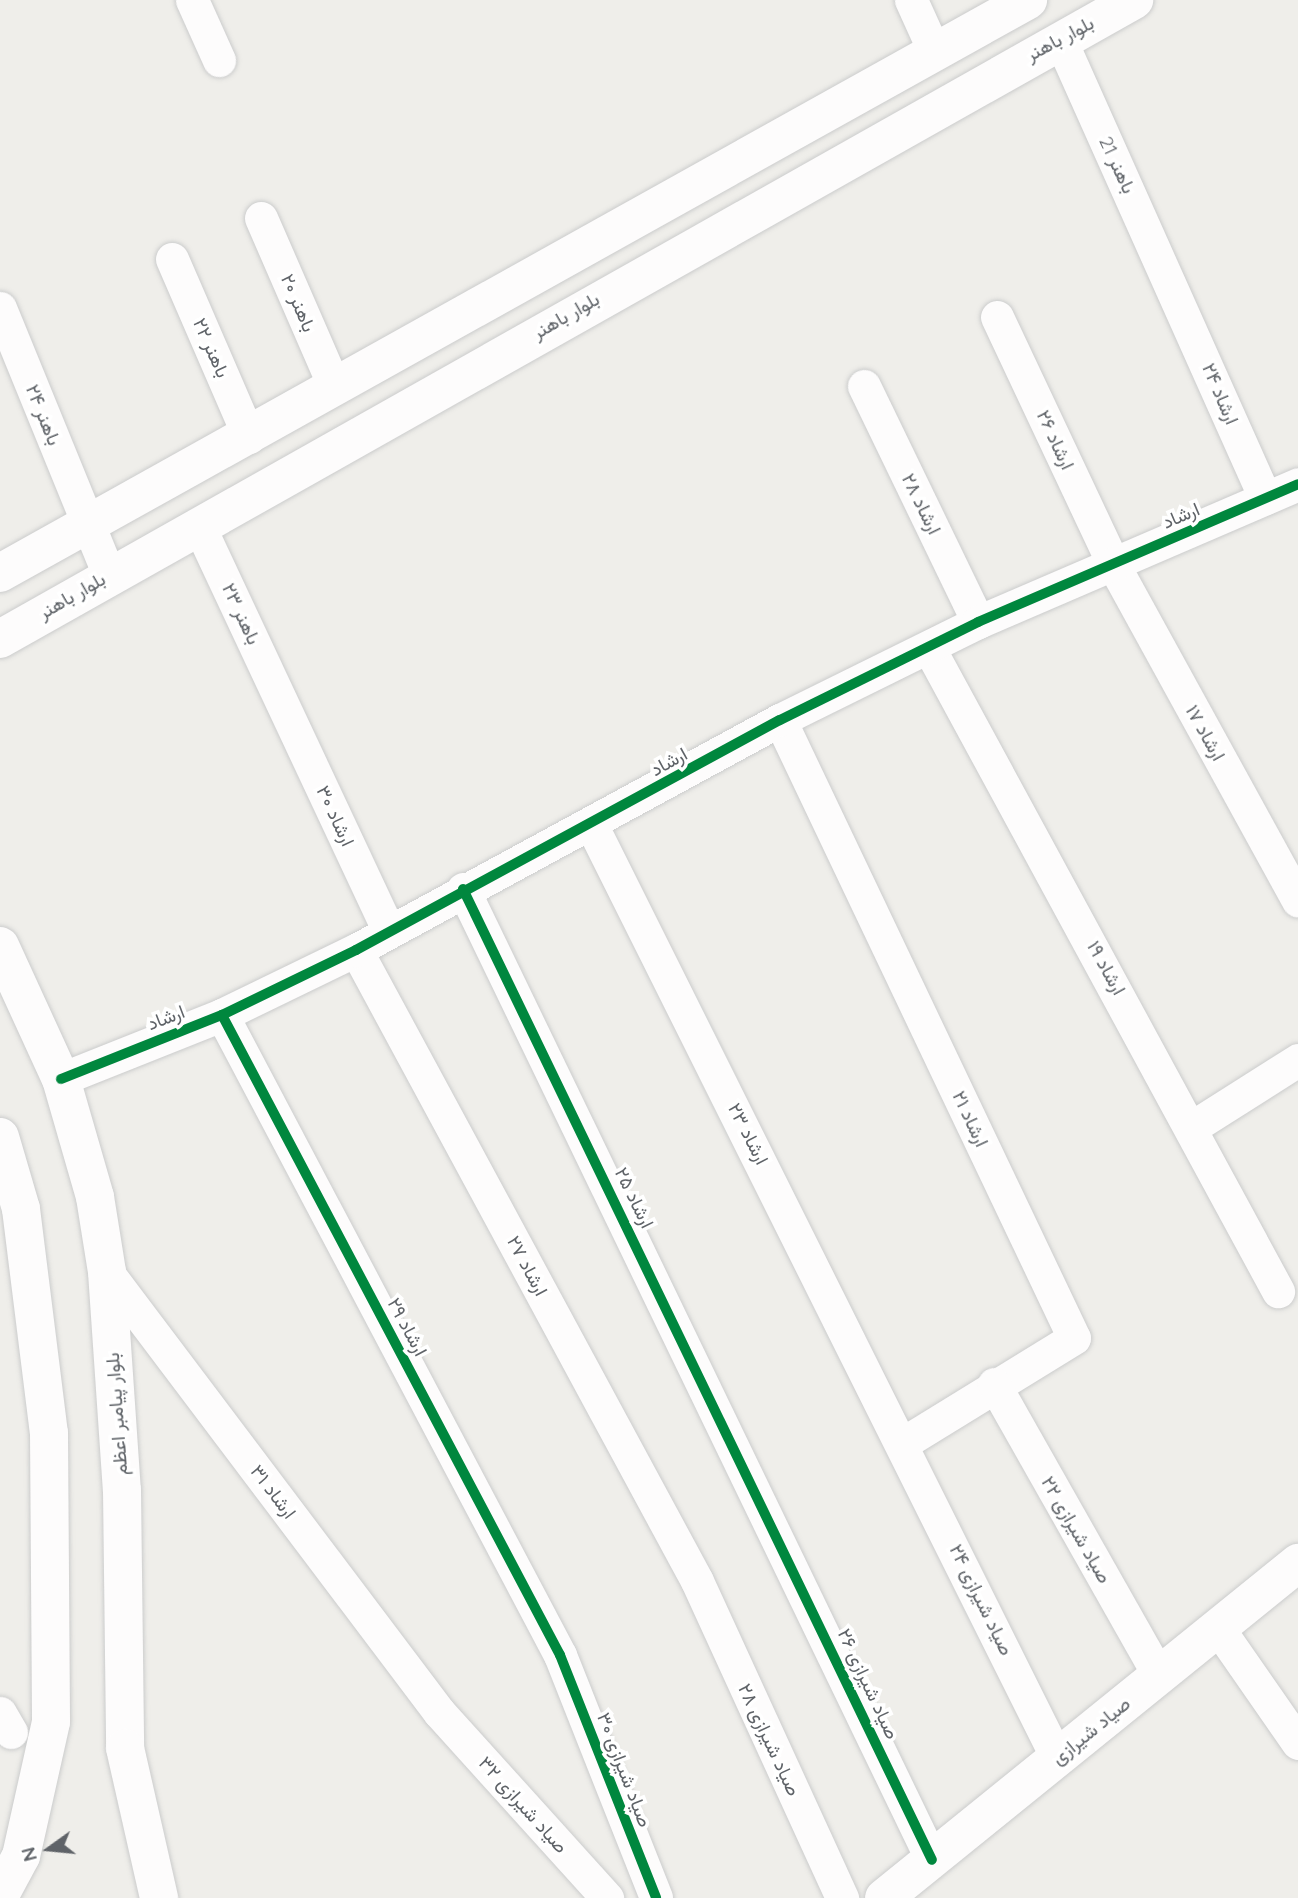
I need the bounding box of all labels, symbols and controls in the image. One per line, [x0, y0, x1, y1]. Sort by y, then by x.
street label: بلوار باهنر [1022, 12, 1098, 66]
street label: باهنر 21 [1094, 133, 1140, 197]
street label: باهنر ۲۰ [276, 271, 320, 335]
street label: بلوار باهنر [528, 288, 604, 344]
street label: باهنر ۲۲ [188, 315, 234, 381]
street label: ارشاد ۲۴ [1197, 360, 1243, 428]
street label: باهنر ۲۴ [21, 381, 65, 449]
street label: ارشاد ۲۶ [1031, 407, 1079, 473]
street label: ارشاد ۲۸ [897, 470, 945, 538]
street label: ارشاد [1159, 498, 1203, 534]
street label: بلوار باهنر [34, 568, 110, 624]
street label: باهنر ۲۳ [217, 580, 265, 648]
street label: ارشاد ۱۷ [1180, 701, 1230, 765]
street label: ارشاد [647, 743, 691, 781]
street label: ارشاد ۳۰ [311, 782, 359, 850]
street label: ارشاد ۱۹ [1082, 937, 1130, 999]
street label: ارشاد [144, 1000, 188, 1036]
street label: ارشاد ۲۱ [947, 1087, 993, 1151]
street label: ارشاد ۲۳ [723, 1099, 773, 1169]
street label: ارشاد ۲۵ [610, 1164, 658, 1232]
street label: ارشاد ۲۷ [502, 1232, 552, 1300]
street label: ارشاد ۲۹ [382, 1294, 432, 1360]
street label: بلوار پیامبر اعظم [101, 1352, 133, 1476]
street label: ارشاد ۳۱ [245, 1461, 301, 1523]
street label: صیاد شیرازی ۲۲ [1036, 1472, 1116, 1588]
street label: صیاد شیرازی ۲۴ [944, 1541, 1018, 1659]
street label: صیاد شیرازی ۲۶ [832, 1625, 904, 1743]
street label: صیاد شیرازی ۲۸ [733, 1680, 805, 1800]
street label: صیاد شیرازی [1047, 1692, 1135, 1770]
street label: صیاد شیرازی ۳۰ [592, 1710, 656, 1830]
street label: صیاد شیرازی ۳۲ [474, 1752, 572, 1858]
north arrow [14, 1814, 84, 1884]
text: N [15, 1845, 42, 1864]

